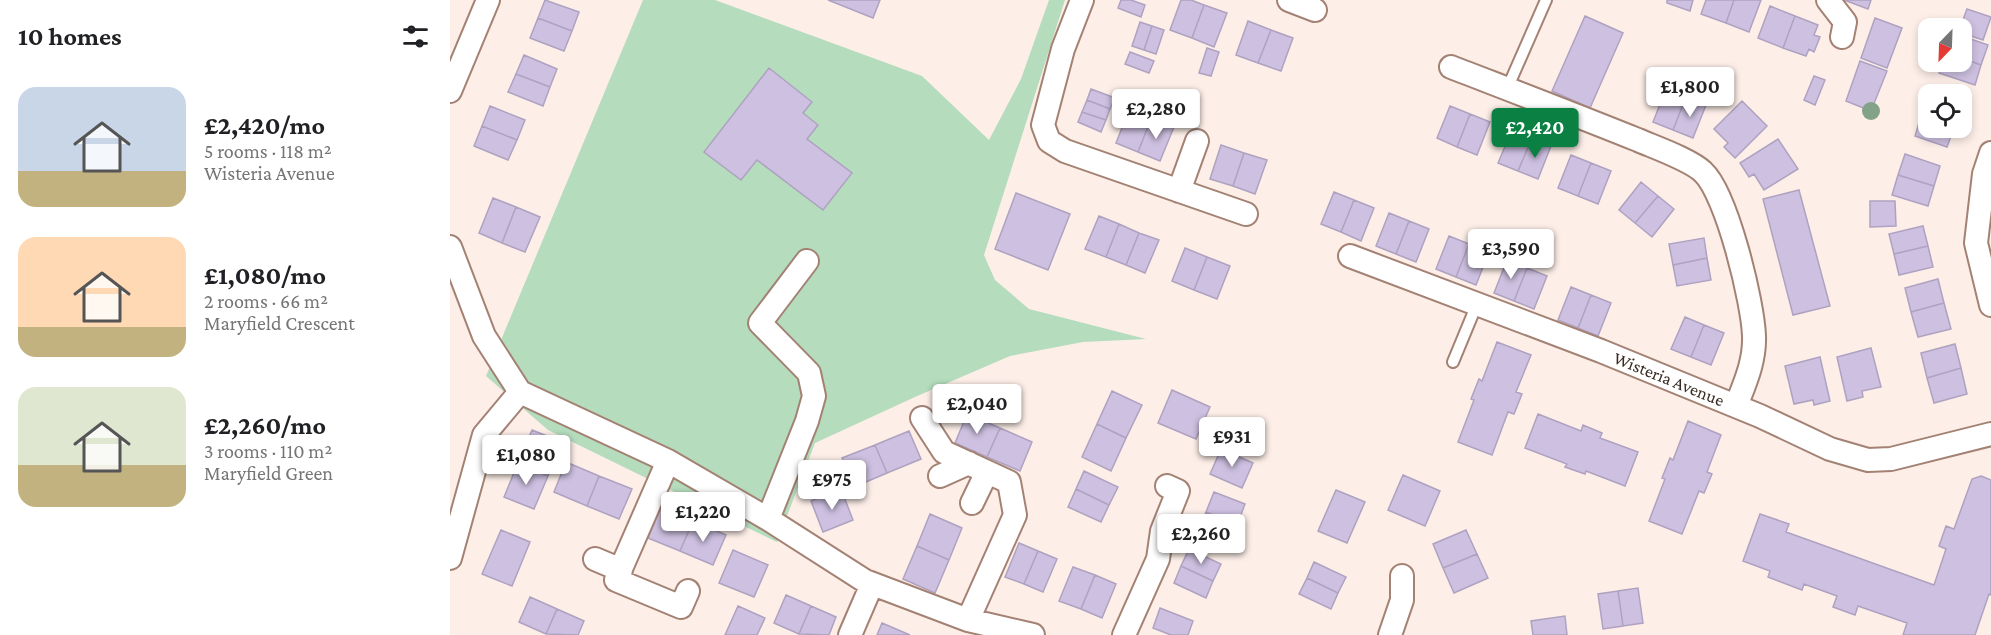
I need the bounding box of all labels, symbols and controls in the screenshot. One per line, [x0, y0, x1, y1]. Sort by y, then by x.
north arrow [1918, 18, 1972, 72]
map controls [1918, 18, 1972, 138]
icon: filters [399, 20, 432, 53]
text: 10 homes [18, 22, 122, 51]
pin: £1,800 [1641, 67, 1739, 118]
text: £1,800 [1660, 75, 1720, 97]
button: locate [1918, 84, 1972, 138]
pin: £2,280 [1107, 89, 1205, 140]
text: £2,280 [1126, 97, 1186, 119]
pin: £2,420 [1486, 108, 1584, 159]
icon: home [66, 111, 138, 183]
text: £2,420/mo [204, 111, 325, 140]
text: £2,420 [1506, 116, 1564, 138]
text: 5 rooms · 118 m² [204, 140, 332, 162]
text: Wisteria Avenue [204, 162, 335, 184]
pin: £3,590 [1462, 229, 1560, 280]
text: £3,590 [1482, 237, 1540, 259]
icon: home [66, 261, 138, 333]
text: £1,080/mo [204, 261, 326, 290]
text: 2 rooms · 66 m² [204, 290, 328, 312]
text: Maryfield Crescent [204, 312, 355, 334]
street label: Wisteria Avenue [1611, 348, 1727, 410]
pin: £2,040 [928, 384, 1026, 435]
text: £2,040 [946, 392, 1008, 414]
icon: home [66, 411, 138, 483]
text: £2,260/mo [204, 411, 326, 440]
pin: £931 [1196, 417, 1268, 468]
text: £931 [1213, 425, 1251, 447]
pin: £1,080 [477, 435, 575, 486]
text: 3 rooms · 110 m² [204, 440, 332, 462]
text: £1,080 [496, 443, 556, 465]
pin: £975 [796, 460, 868, 511]
text: Maryfield Green [204, 462, 333, 484]
text: £975 [812, 468, 852, 490]
pin: £1,220 [654, 492, 752, 543]
text: £1,220 [675, 500, 731, 522]
pin: £2,260 [1152, 514, 1250, 565]
text: £2,260 [1171, 522, 1231, 544]

